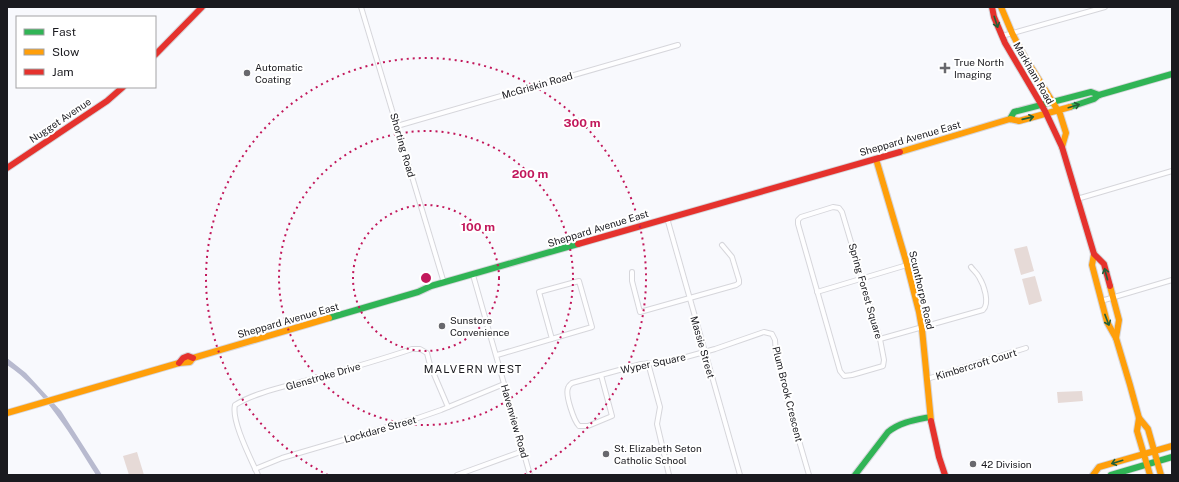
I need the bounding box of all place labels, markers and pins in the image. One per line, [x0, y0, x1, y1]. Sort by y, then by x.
place label: True North Imaging [954, 56, 1004, 80]
place label: Automatic Coating [255, 61, 303, 85]
marker: True North Imaging [939, 62, 951, 74]
marker: Automatic Coating [242, 68, 252, 78]
centre of rings [419, 271, 433, 285]
place label: Sunstore Convenience [450, 314, 510, 338]
marker: Sunstore Convenience [437, 321, 447, 331]
place label: St. Elizabeth Seton Catholic School [614, 442, 702, 466]
marker: St. Elizabeth Seton Catholic School [601, 449, 611, 459]
place label: 42 Division [981, 458, 1032, 470]
marker: 42 Division [968, 459, 978, 469]

